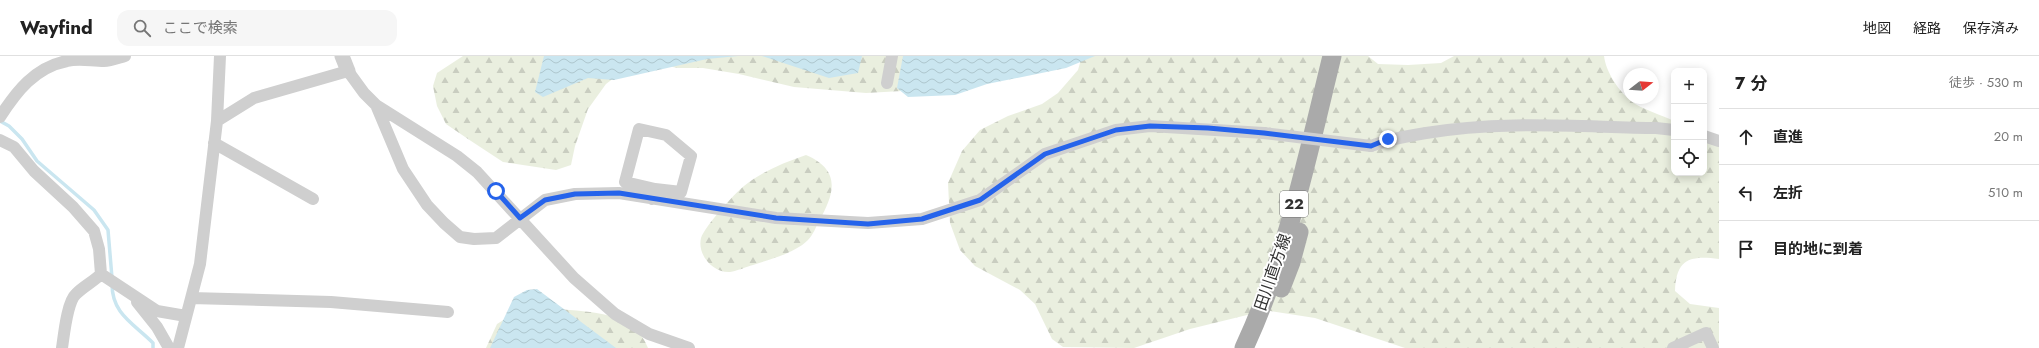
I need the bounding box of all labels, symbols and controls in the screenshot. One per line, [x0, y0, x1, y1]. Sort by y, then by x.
search box [117, 10, 397, 46]
text: Wayfind [20, 14, 93, 41]
icon: search [131, 17, 153, 39]
text: ここで検索 [163, 17, 238, 39]
text: 地図 [1863, 18, 1891, 38]
text: 経路 [1913, 18, 1941, 38]
text: 保存済み [1963, 18, 2019, 38]
north arrow [1623, 68, 1659, 104]
map controls [1671, 68, 1707, 176]
button: + [1671, 68, 1707, 104]
text: 7 分 [1735, 71, 1767, 95]
text: 徒歩 · 530 m [1949, 73, 2023, 92]
button: − [1671, 104, 1707, 140]
icon: ahead [1735, 126, 1757, 148]
text: 直進 [1773, 126, 1803, 148]
text: 20 m [1994, 127, 2023, 146]
route end [1379, 130, 1397, 148]
button: locate [1671, 140, 1707, 176]
route start [487, 182, 505, 200]
icon: left [1735, 182, 1757, 204]
text: 左折 [1773, 182, 1803, 204]
text: 510 m [1988, 183, 2023, 202]
road number: 22 [1280, 191, 1308, 217]
street label: 田川直方線 [1249, 231, 1296, 314]
icon: arrive [1735, 238, 1757, 260]
text: 目的地に到着 [1773, 238, 1863, 260]

